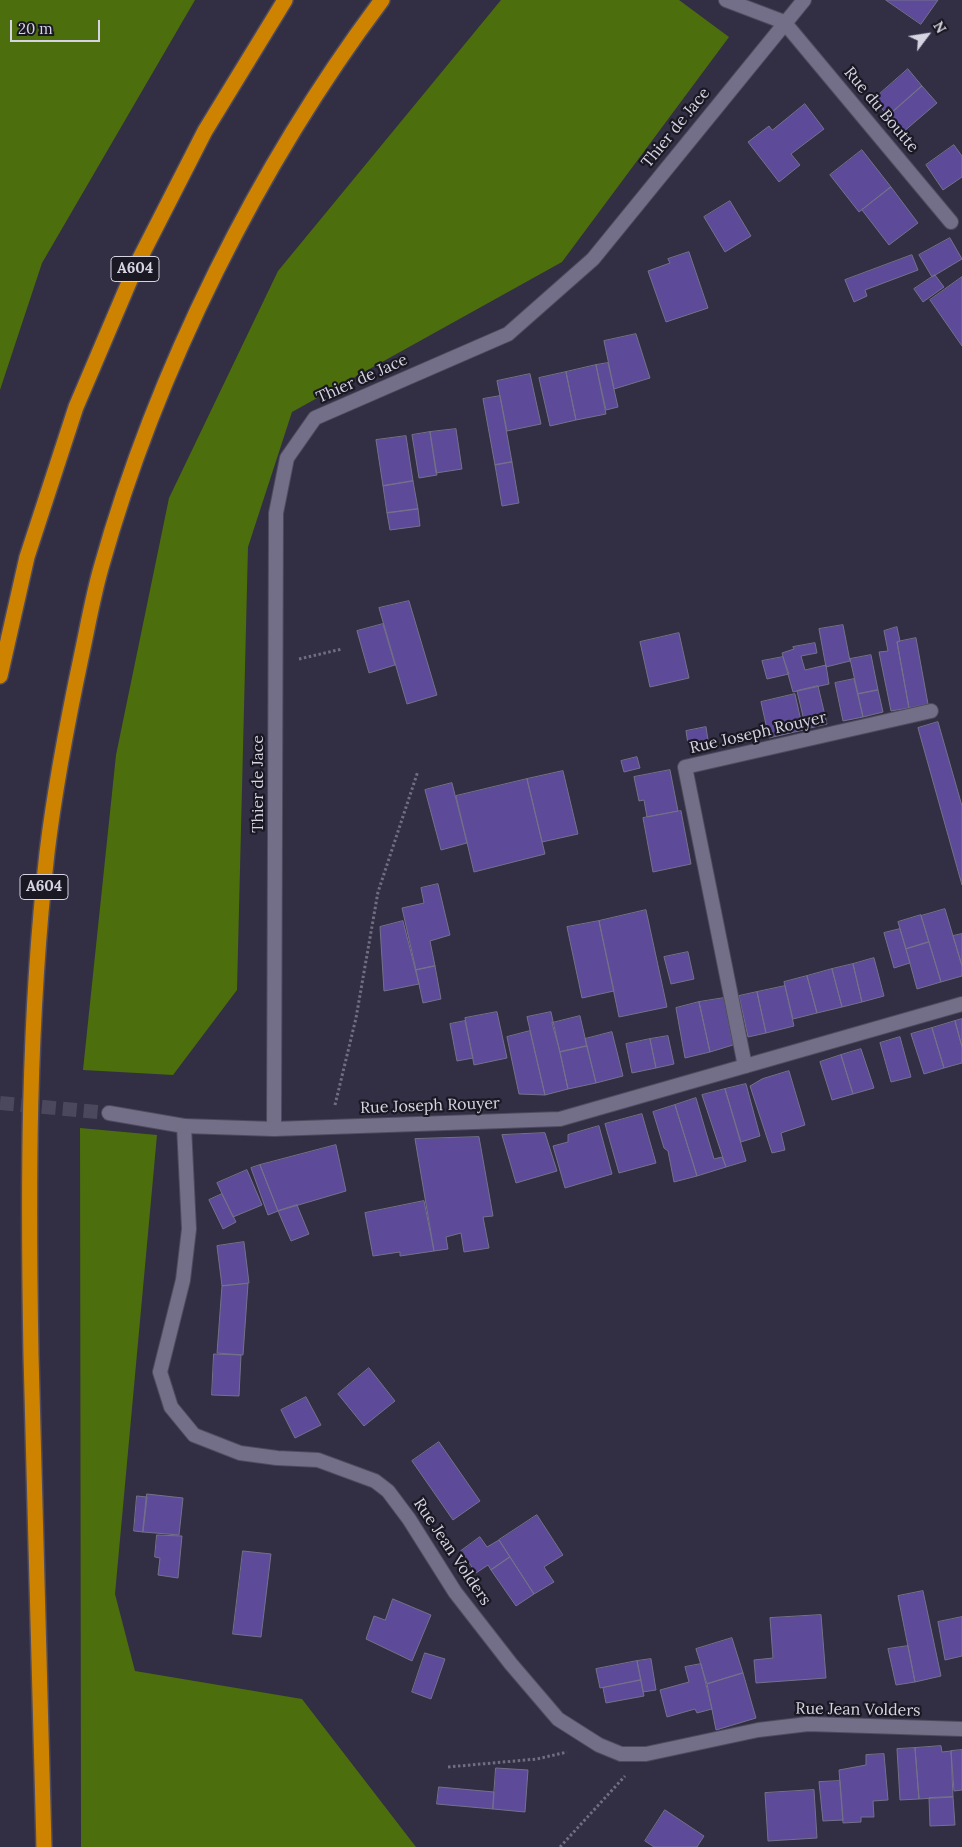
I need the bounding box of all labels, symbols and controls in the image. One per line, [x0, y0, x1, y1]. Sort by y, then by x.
scale bar [12, 10, 102, 42]
north arrow [902, 10, 952, 60]
text: N [929, 18, 950, 37]
text: 20 m [18, 19, 53, 38]
street label: Rue du Boutte [840, 63, 922, 157]
street label: Thier de Jace [638, 84, 714, 172]
road number: A604 [111, 256, 159, 282]
street label: Thier de Jace [313, 350, 411, 408]
street label: Rue Joseph Rouyer [688, 708, 828, 758]
street label: Thier de Jace [248, 735, 268, 833]
road number: A604 [20, 874, 68, 900]
street label: Rue Joseph Rouyer [360, 1094, 500, 1118]
street label: Rue Jean Volders [409, 1495, 495, 1609]
street label: Rue Jean Volders [795, 1699, 921, 1721]

